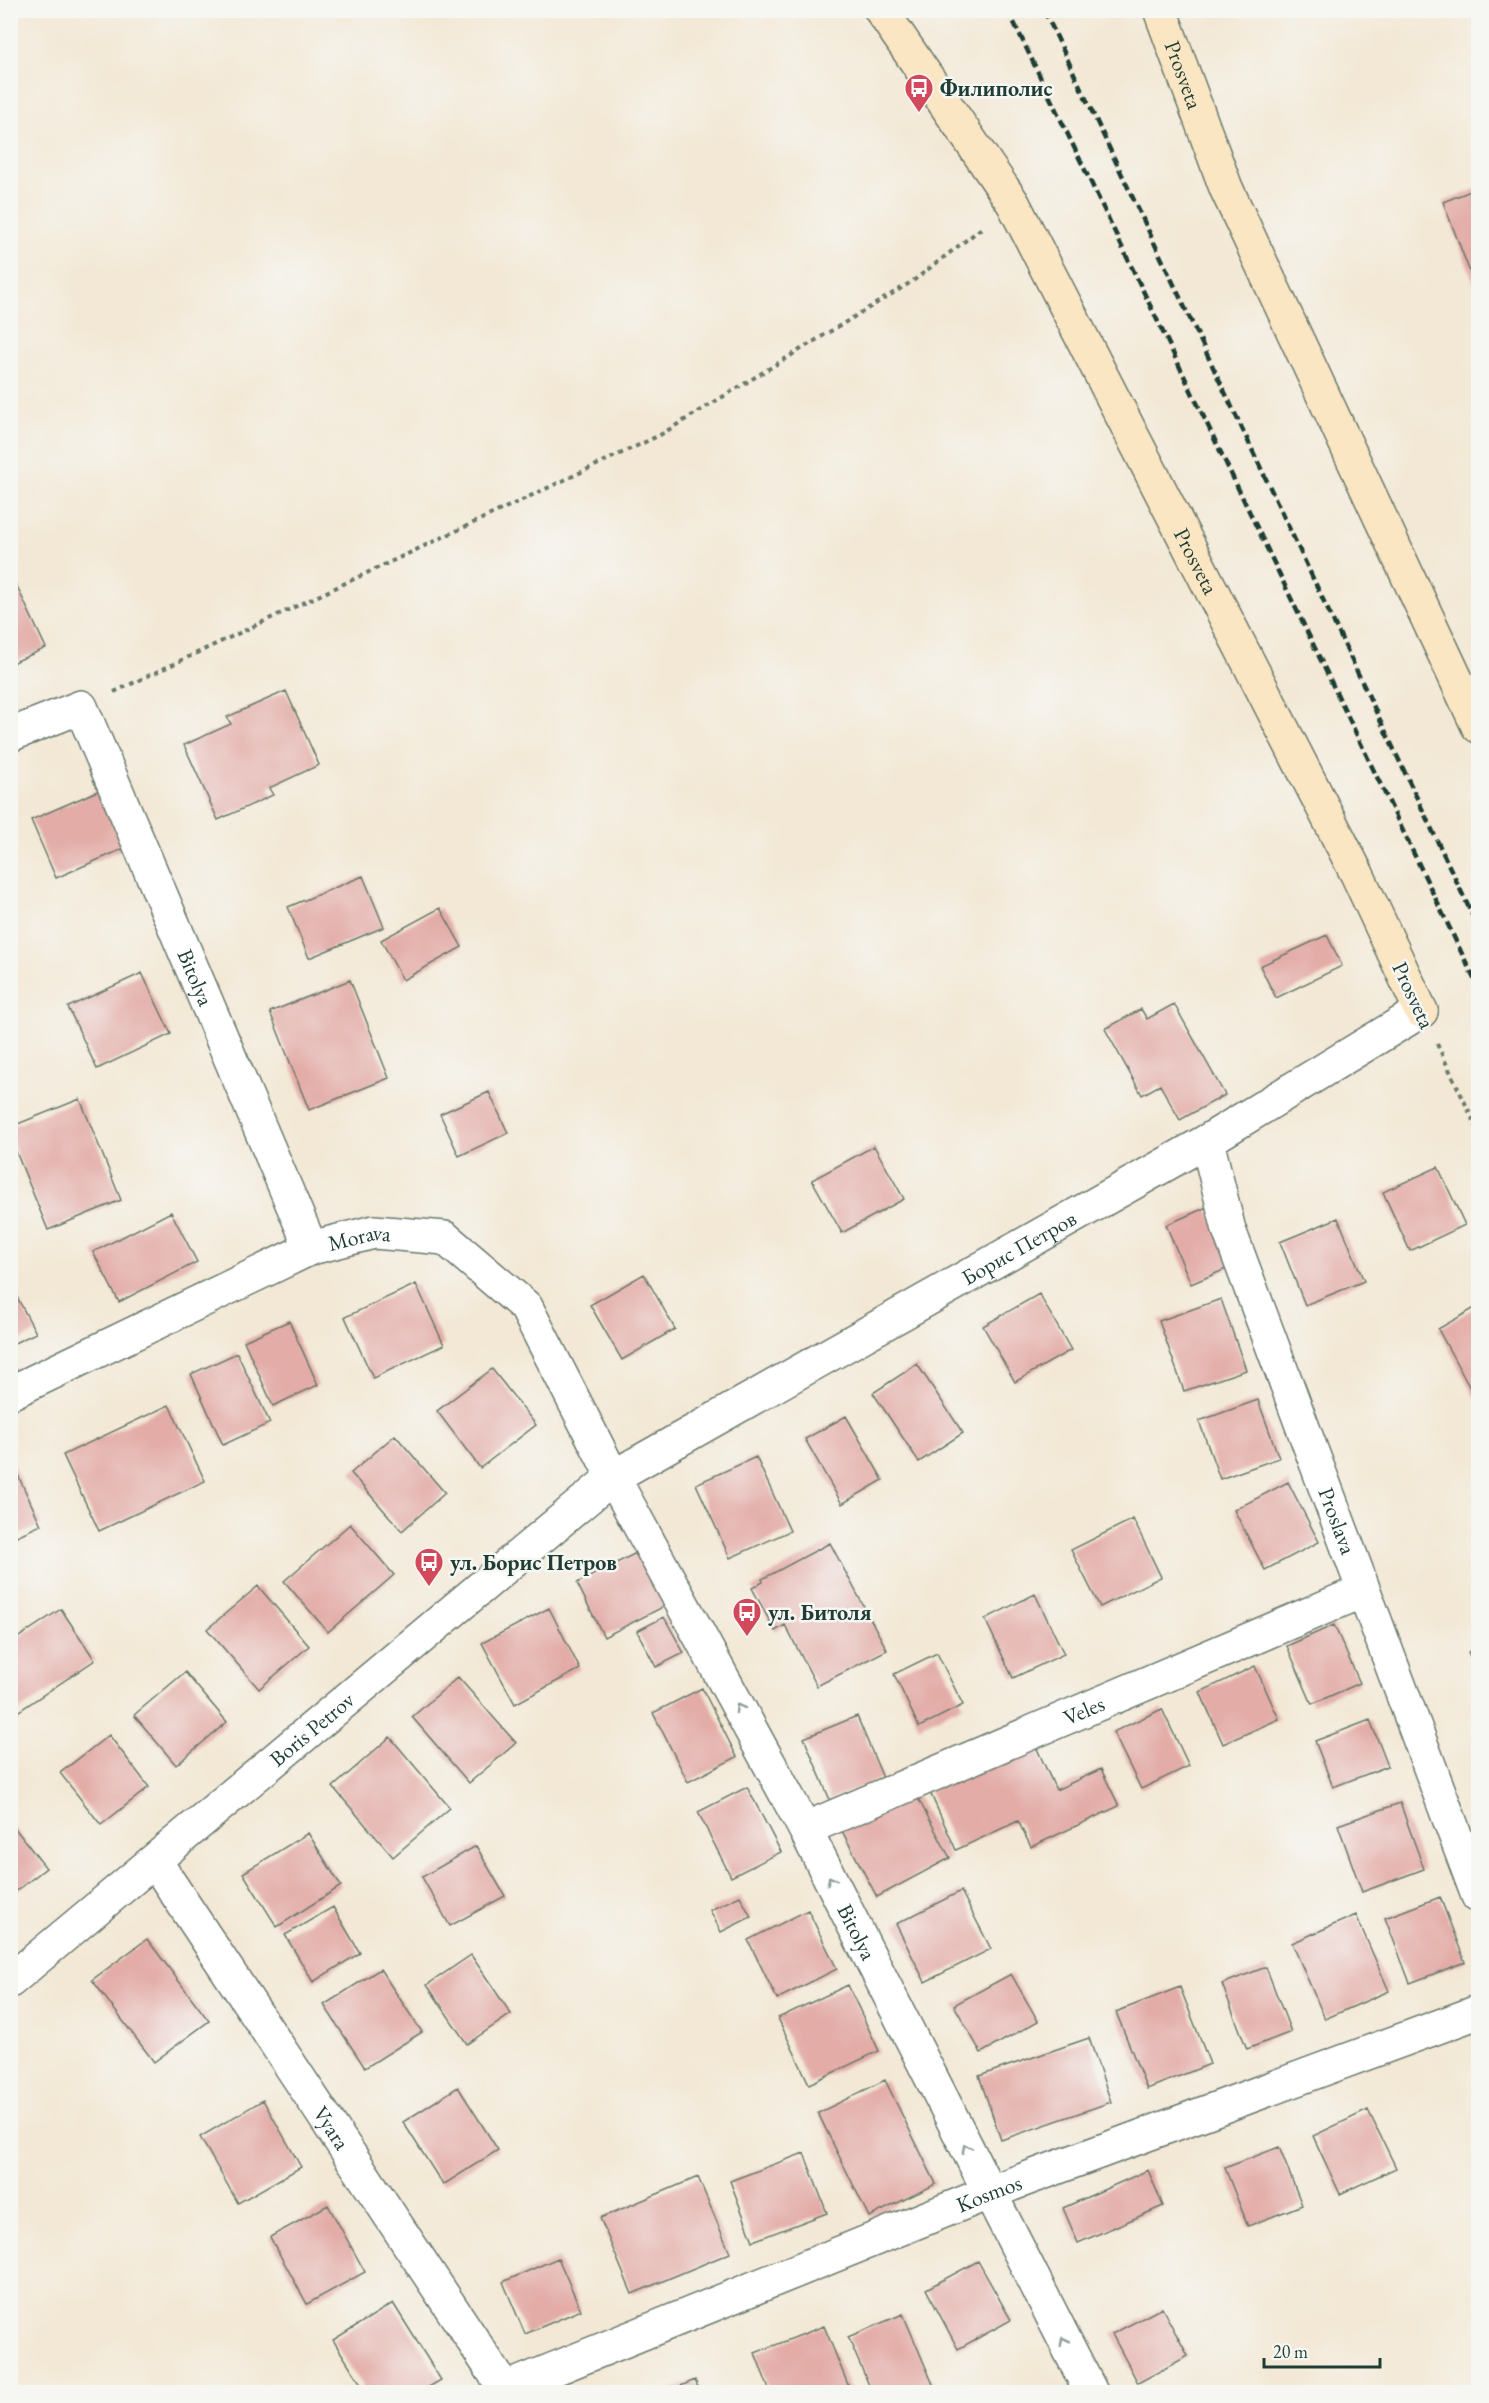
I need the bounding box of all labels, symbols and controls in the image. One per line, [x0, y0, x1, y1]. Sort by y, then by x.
street label: Prosveta [1158, 37, 1210, 113]
bus stop icon: Филиполис [903, 72, 935, 114]
place label: Филиполис [940, 74, 1053, 103]
street label: Prosveta [1167, 523, 1225, 599]
street label: Bitolya [171, 945, 220, 1011]
street label: Prosveta [1385, 957, 1442, 1034]
street label: Борис Петров [956, 1204, 1082, 1292]
street label: Morava [325, 1218, 392, 1258]
street label: Proslava [1312, 1483, 1363, 1559]
bus stop icon: ул. Борис Петров [413, 1546, 445, 1588]
place label: ул. Борис Петров [450, 1548, 617, 1577]
bus stop icon: ул. Битоля [731, 1596, 763, 1638]
place label: ул. Битоля [768, 1598, 872, 1627]
street label: Boris Petrov [263, 1685, 361, 1773]
street label: Veles [1059, 1689, 1109, 1732]
one-way arrow [735, 1704, 746, 1714]
one-way arrow [826, 1876, 838, 1887]
street label: Bitolya [830, 1899, 883, 1965]
street label: Vyara [306, 2100, 357, 2156]
one-way arrow [961, 2144, 973, 2155]
street label: Kosmos [952, 2168, 1026, 2219]
scale bar [1264, 2331, 1380, 2369]
one-way arrow [1060, 2336, 1071, 2347]
text: 20 m [1273, 2340, 1308, 2363]

